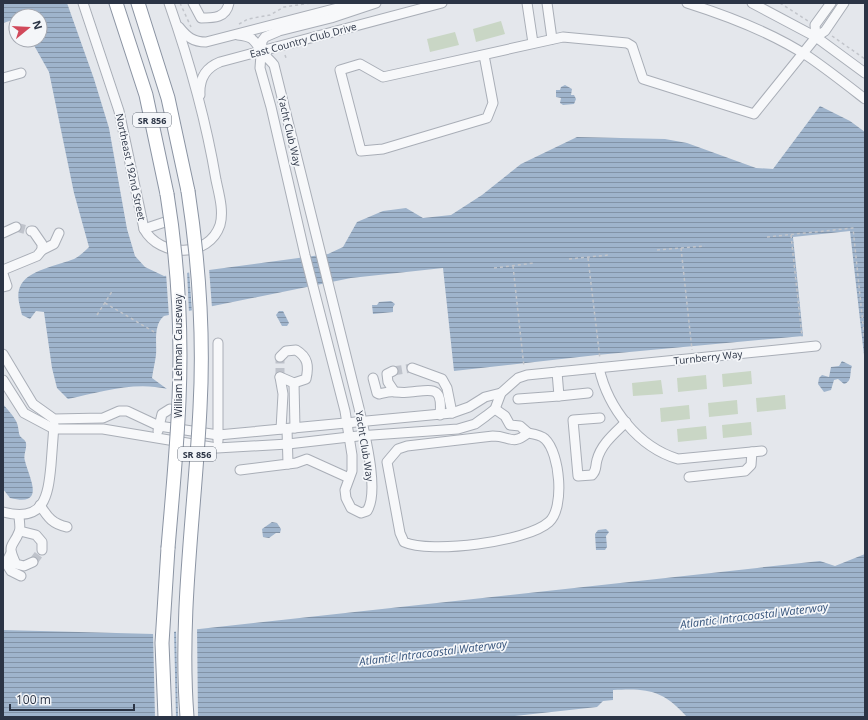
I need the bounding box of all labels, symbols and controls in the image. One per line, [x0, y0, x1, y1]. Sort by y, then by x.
north arrow [8, 8, 48, 48]
text: N [29, 18, 47, 31]
street label: East Country Club Drive [248, 19, 358, 61]
street label: Yacht Club Way [275, 94, 305, 168]
street label: Northeast 192nd Street [113, 112, 149, 222]
road number: SR 856 [133, 113, 171, 127]
street label: William Lehman Causeway [171, 293, 185, 418]
street label: Turnberry Way [673, 346, 744, 368]
street label: Yacht Club Way [352, 409, 378, 483]
road number: SR 856 [178, 447, 216, 461]
water label: Atlantic Intracoastal Waterway [678, 598, 830, 632]
water label: Atlantic Intracoastal Waterway [357, 635, 509, 669]
scale bar [10, 686, 134, 712]
text: 100 m [16, 691, 51, 708]

